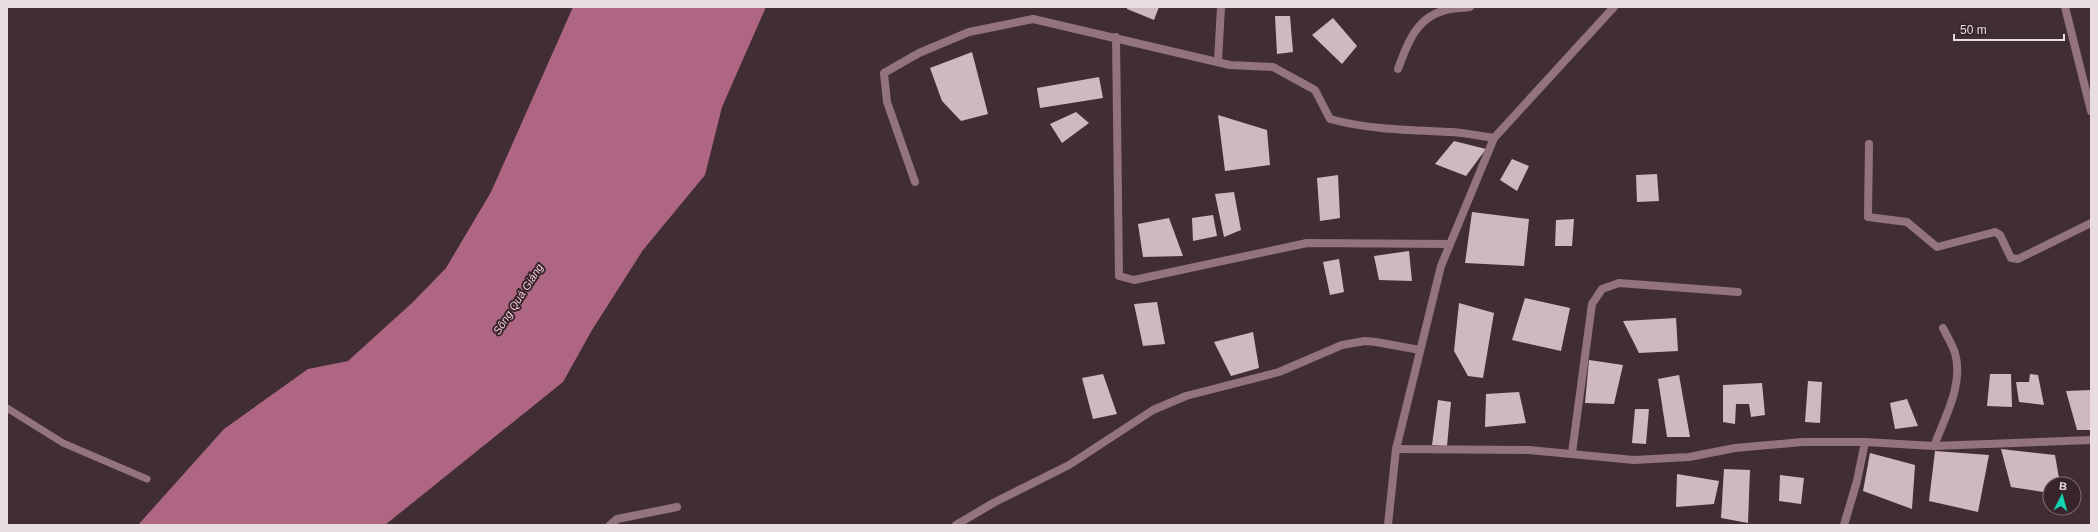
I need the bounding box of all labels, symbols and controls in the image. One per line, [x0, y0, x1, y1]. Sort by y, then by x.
scale bar [1954, 16, 2064, 42]
text: 50 m [1960, 23, 1987, 37]
water label: Sông Quá Giáng [491, 261, 546, 337]
north arrow [2042, 476, 2082, 516]
text: B [2058, 480, 2068, 492]

